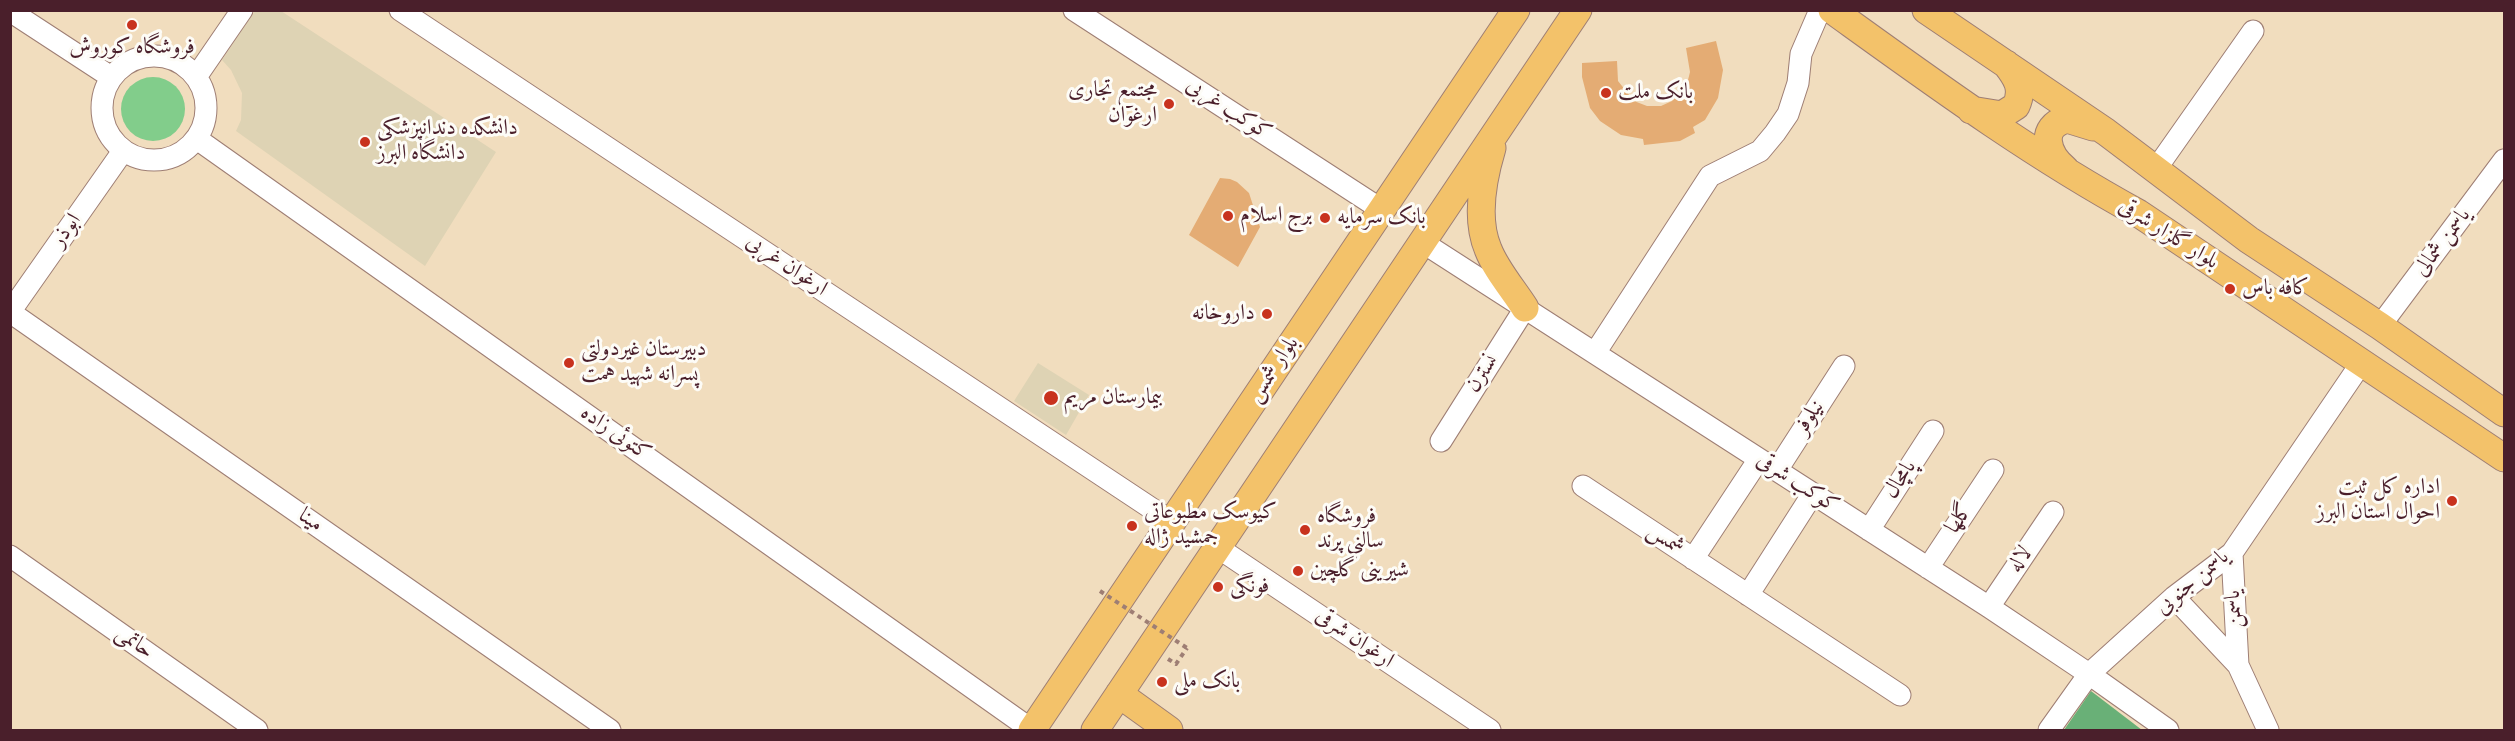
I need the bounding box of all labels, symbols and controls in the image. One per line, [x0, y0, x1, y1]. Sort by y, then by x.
marker: فروشگاه کوروش [125, 18, 139, 32]
place label: فروشگاه کوروش [69, 35, 195, 61]
street label: کوکب غربی [1180, 73, 1276, 147]
place label: مجتمع تجاری ارغوان [1068, 78, 1157, 130]
place label: بانک ملت [1618, 80, 1693, 106]
marker: بانک ملت [1599, 86, 1613, 100]
marker: مجتمع تجاری ارغوان [1162, 97, 1176, 111]
place label: دانشکده دندانپزشکی دانشگاه البرز [377, 116, 518, 168]
marker: دانشکده دندانپزشکی دانشگاه البرز [358, 135, 372, 149]
street label: بلوار گلزار شرقی [2113, 194, 2223, 276]
place label: برج اسلام [1240, 203, 1312, 229]
street label: یاسمن شمالی [2409, 204, 2477, 282]
place label: بانک سرمایه [1337, 205, 1426, 231]
street label: ابوذر [46, 209, 88, 253]
marker: برج اسلام [1221, 209, 1235, 223]
marker: بانک سرمایه [1318, 211, 1332, 225]
street label: ارغوان غربی [740, 229, 832, 303]
place label: کافه باس [2242, 276, 2310, 302]
marker: کافه باس [2223, 282, 2237, 296]
place label: داروخانه [1192, 301, 1255, 327]
marker: داروخانه [1260, 307, 1274, 321]
street label: بلوار شمس [1242, 332, 1306, 408]
place label: دبیرستان غیردولتی پسرانه شهید همت [581, 337, 706, 388]
street label: نسترن [1461, 350, 1505, 398]
marker: دبیرستان غیردولتی پسرانه شهید همت [562, 356, 576, 370]
place label: بیمارستان مریم [1064, 385, 1162, 411]
marker: بیمارستان مریم [1042, 389, 1060, 407]
street label: نیلوفر [1789, 396, 1831, 440]
street label: کتوئی زاده [575, 400, 655, 468]
street label: کوکب شرقی [1751, 448, 1843, 520]
street label: پامچال [1879, 456, 1923, 504]
place label: اداره کل ثبت احوال استان البرز [2316, 475, 2440, 526]
marker: اداره کل ثبت احوال استان البرز [2445, 494, 2459, 508]
street label: گلها [1941, 499, 1979, 539]
place label: کیوسک مطبوعاتی جمشید ژاله [1144, 500, 1277, 552]
street label: مینا [292, 503, 328, 539]
place label: فروشگاه سالني پرند [1317, 504, 1384, 556]
street label: شمس [1641, 518, 1689, 562]
marker: کیوسک مطبوعاتی جمشید ژاله [1125, 519, 1139, 533]
marker: فروشگاه سالني پرند [1298, 523, 1312, 537]
street label: لاله [2003, 542, 2039, 578]
street label: یاسمن جنوبی [2151, 545, 2235, 621]
place label: شیرینی گلچین [1310, 558, 1409, 584]
marker: شیرینی گلچین [1291, 564, 1305, 578]
place label: فونگی [1230, 574, 1269, 600]
marker: فونگی [1211, 580, 1225, 594]
street label: یاسمن [2221, 589, 2249, 629]
street label: ارغوان شرقی [1310, 603, 1398, 675]
street label: حاتمی [110, 620, 158, 666]
place label: بانک ملی [1174, 669, 1240, 695]
marker: بانک ملی [1155, 675, 1169, 689]

